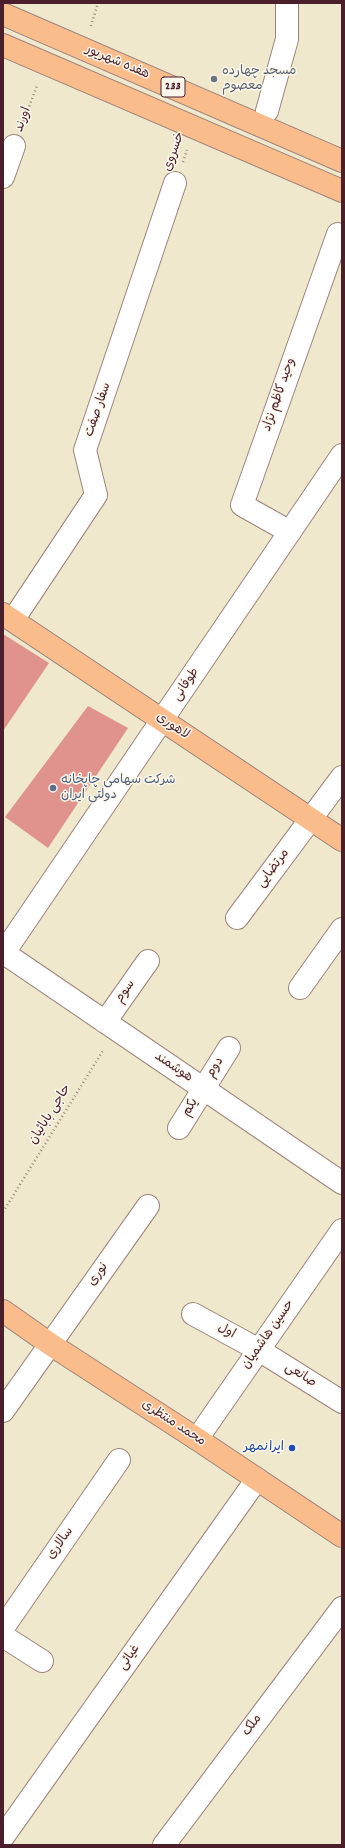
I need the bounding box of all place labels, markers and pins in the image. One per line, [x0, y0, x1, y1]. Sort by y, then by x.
place label: مسجد چهارده معصوم [222, 64, 296, 95]
marker: مسجد چهارده معصوم [209, 74, 219, 84]
place label: شرکت سهامی چاپخانه دولتی ایران [61, 773, 176, 804]
marker: شرکت سهامی چاپخانه دولتی ایران [48, 783, 58, 793]
place label: ایرانمهر [244, 1440, 284, 1456]
marker: ایرانمهر [287, 1443, 297, 1453]

